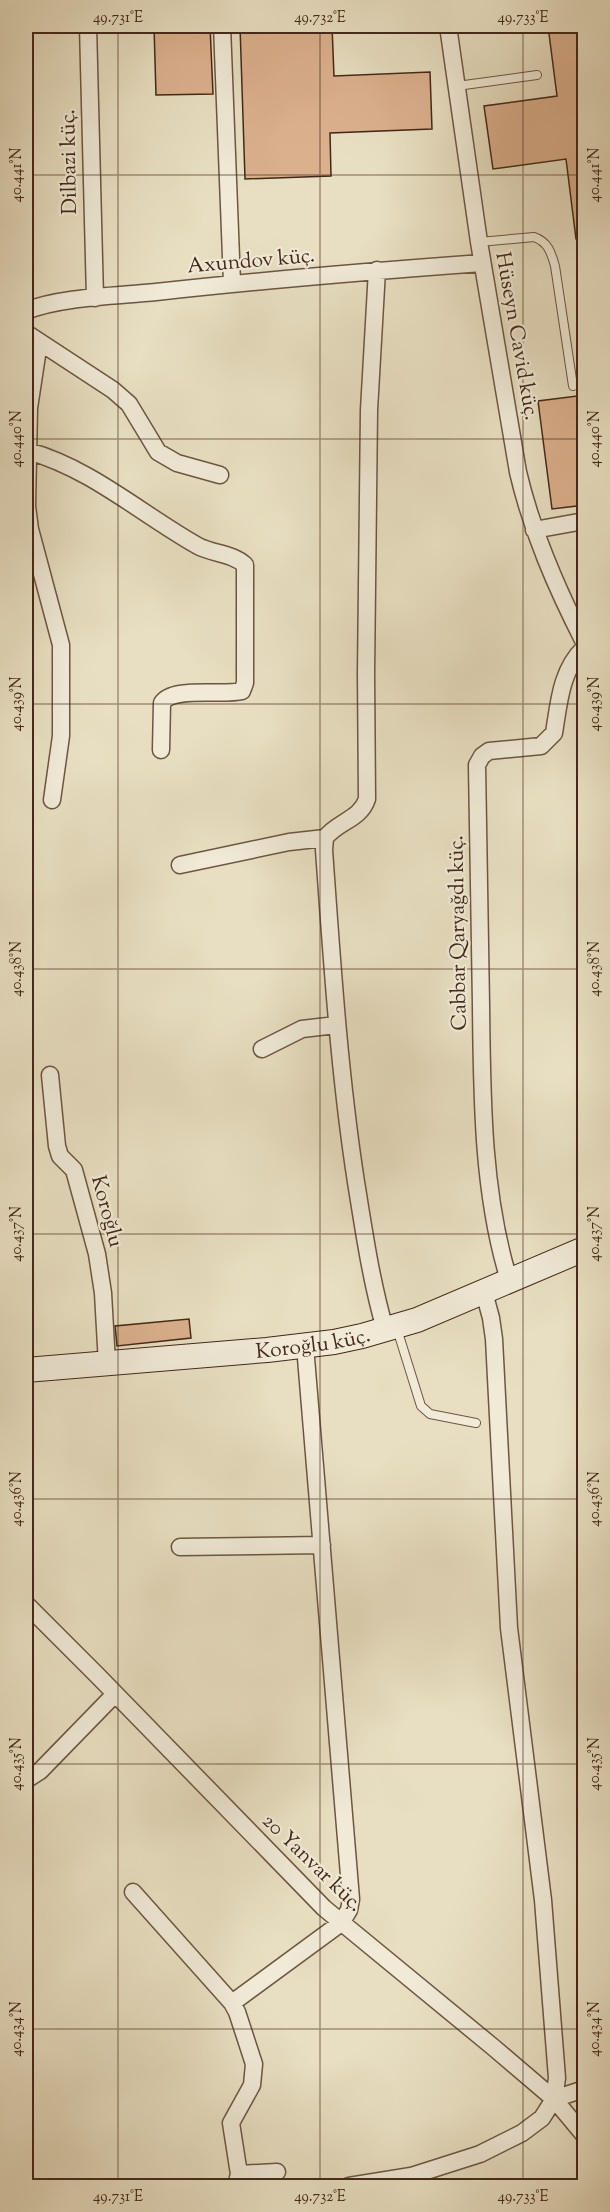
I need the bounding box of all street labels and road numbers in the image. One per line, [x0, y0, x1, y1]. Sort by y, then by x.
street label: Dilbazi küç. [54, 109, 86, 215]
street label: Axundov küç. [186, 241, 316, 283]
street label: Hüseyn Cavid küç. [486, 250, 546, 423]
street label: Cabbar Qaryağdı küç. [442, 835, 476, 1031]
street label: Koroğlu [82, 1172, 130, 1251]
street label: Koroğlu küç. [255, 1321, 374, 1368]
street label: 20 Yanvar küç. [254, 1807, 369, 1920]

